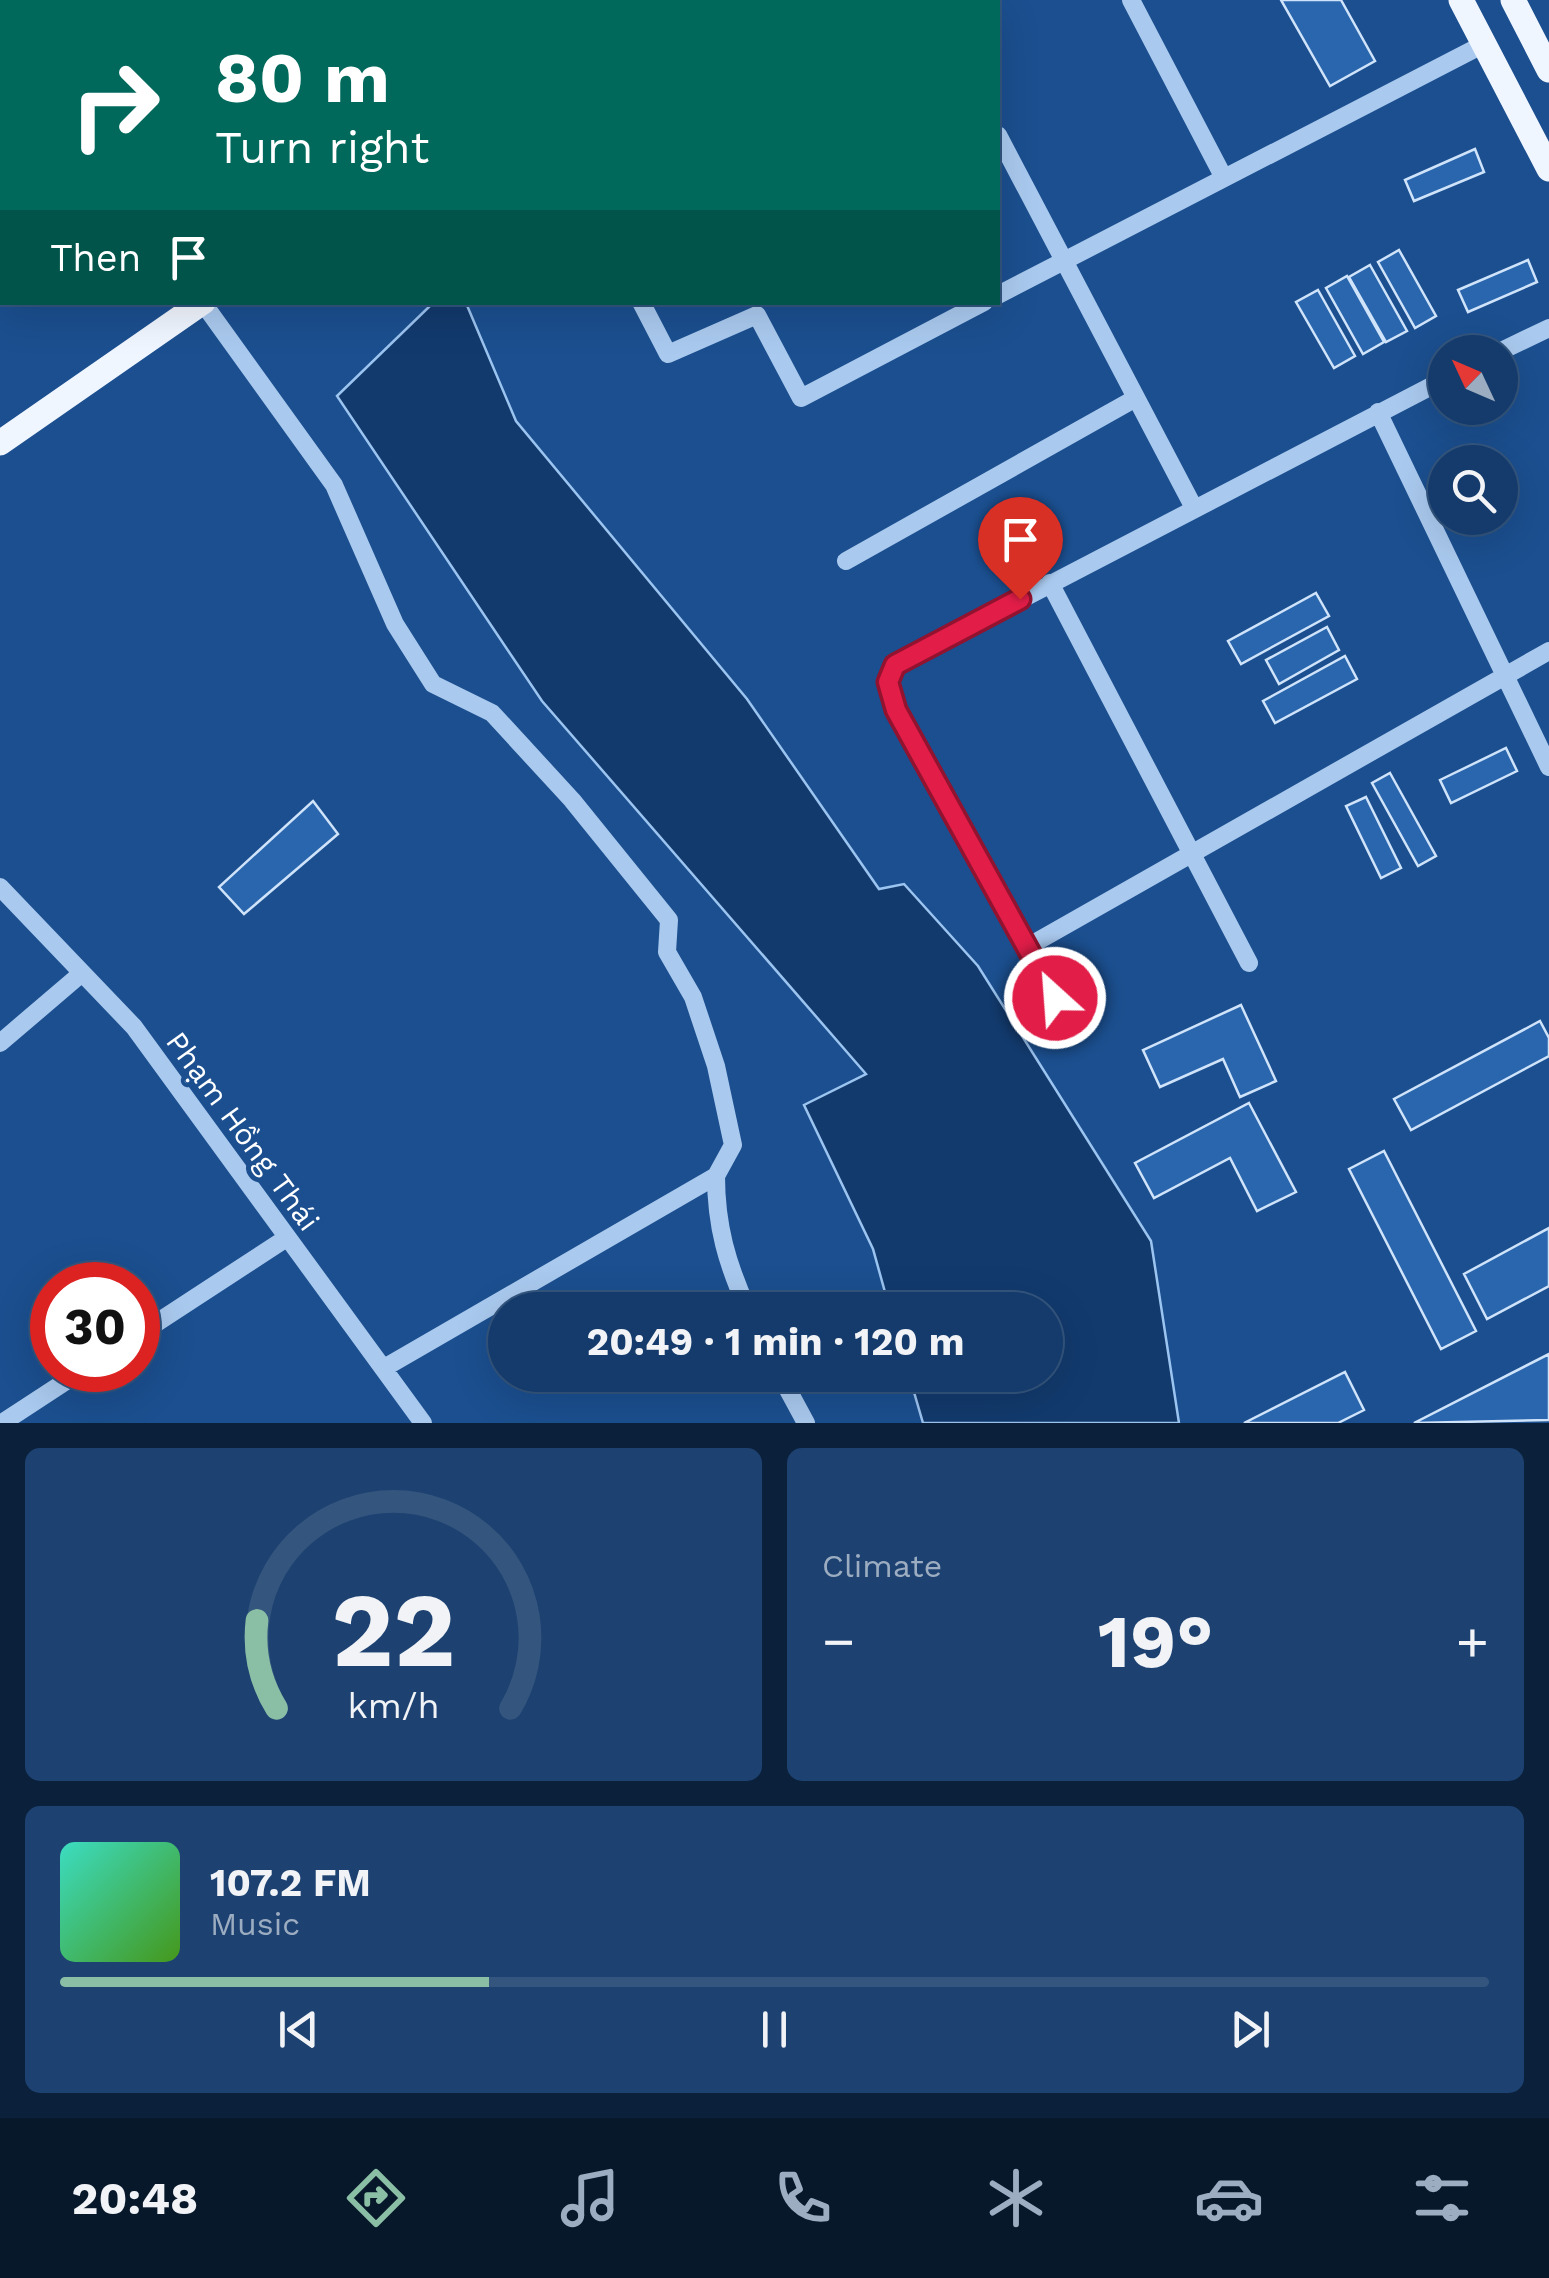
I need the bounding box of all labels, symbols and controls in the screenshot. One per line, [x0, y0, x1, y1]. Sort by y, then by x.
text: 80 m [215, 37, 390, 119]
icon: right [50, 40, 180, 170]
text: Turn right [215, 121, 429, 174]
icon: arrive [161, 230, 216, 285]
text: Then [50, 236, 141, 280]
north arrow [1428, 335, 1518, 425]
map controls [1428, 335, 1518, 535]
button: search [1428, 445, 1518, 535]
pin [978, 497, 1063, 600]
icon: arrive [993, 512, 1048, 567]
position arrow [1003, 946, 1107, 1050]
street label: Phạm Hồng Thái [159, 1025, 327, 1237]
speed limit sign: 30 [30, 1262, 160, 1392]
text: 20:49 · 1 min · 120 m [587, 1320, 965, 1364]
text: Climate [822, 1547, 942, 1585]
text: 22 [332, 1569, 455, 1691]
text: 19° [1098, 1597, 1213, 1685]
text: − [822, 1609, 855, 1673]
text: + [1456, 1609, 1489, 1673]
text: km/h [347, 1685, 440, 1727]
text: 107.2 FM [210, 1861, 371, 1905]
text: Music [210, 1905, 300, 1943]
icon: previous [271, 2002, 326, 2057]
icon: pause [747, 2002, 802, 2057]
icon: next [1223, 2002, 1278, 2057]
icon: directions [341, 2163, 411, 2233]
icon: music [555, 2163, 625, 2233]
icon: phone [768, 2163, 838, 2233]
icon: climate [981, 2163, 1051, 2233]
icon: car [1194, 2163, 1264, 2233]
icon: filters [1407, 2163, 1477, 2233]
text: 20:48 [72, 2172, 198, 2225]

